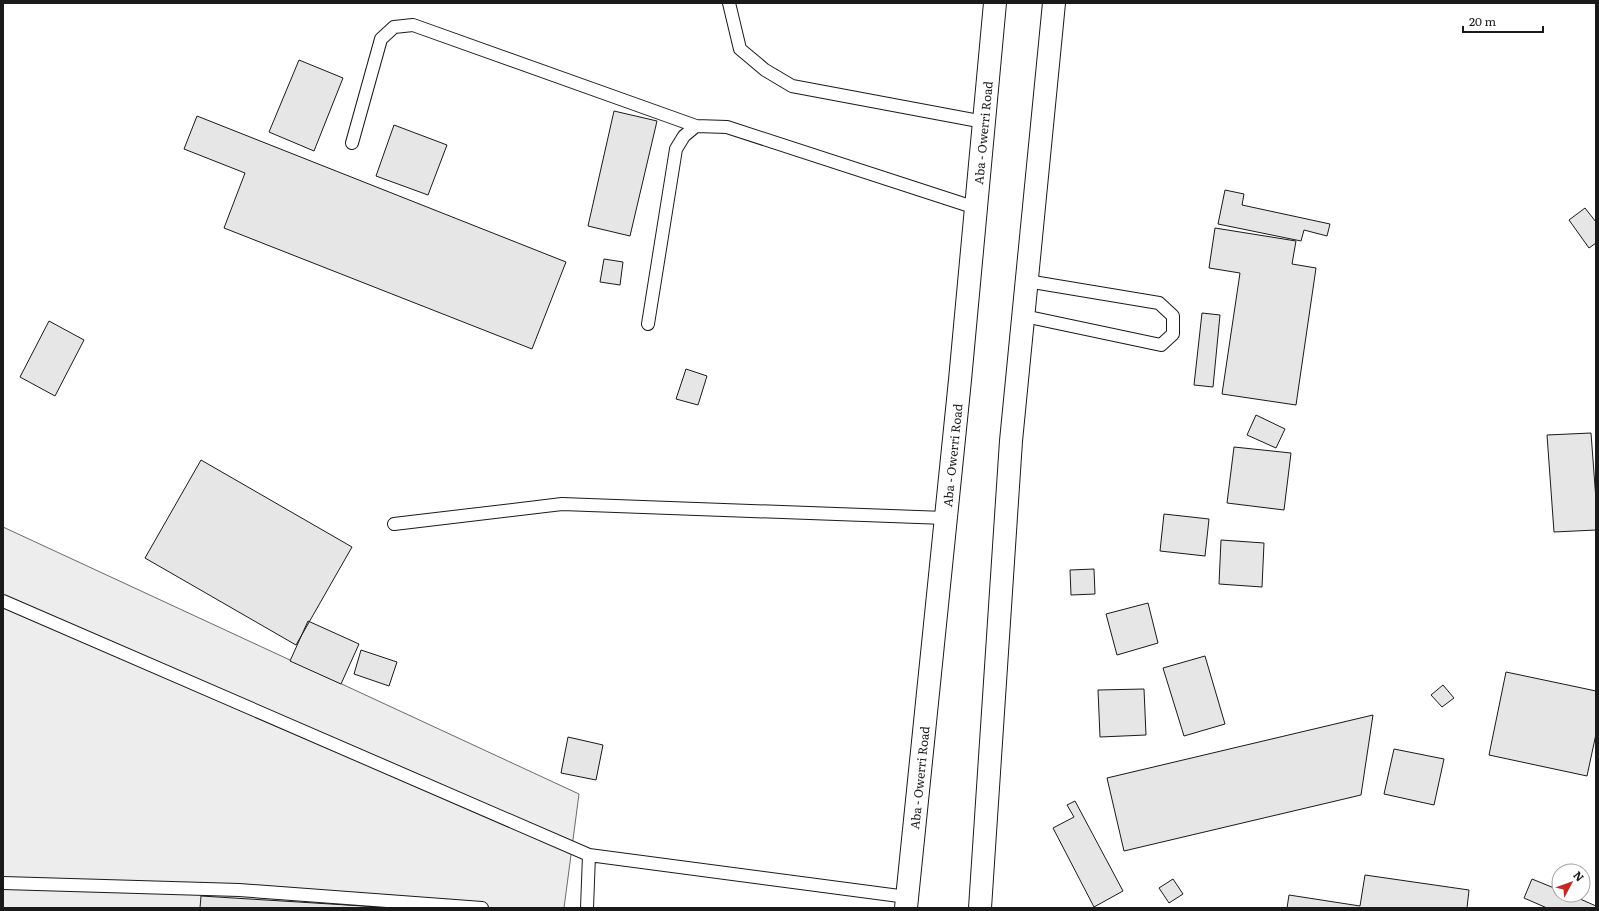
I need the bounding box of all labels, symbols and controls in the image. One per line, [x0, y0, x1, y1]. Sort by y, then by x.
scale bar [1463, 8, 1543, 34]
text: 20 m [1469, 12, 1496, 30]
street label: Aba - Owerri Road [969, 80, 997, 185]
street label: Aba - Owerri Road [938, 402, 967, 508]
street label: Aba - Owerri Road [905, 725, 934, 830]
north arrow [1551, 863, 1591, 903]
text: N [1570, 867, 1588, 885]

